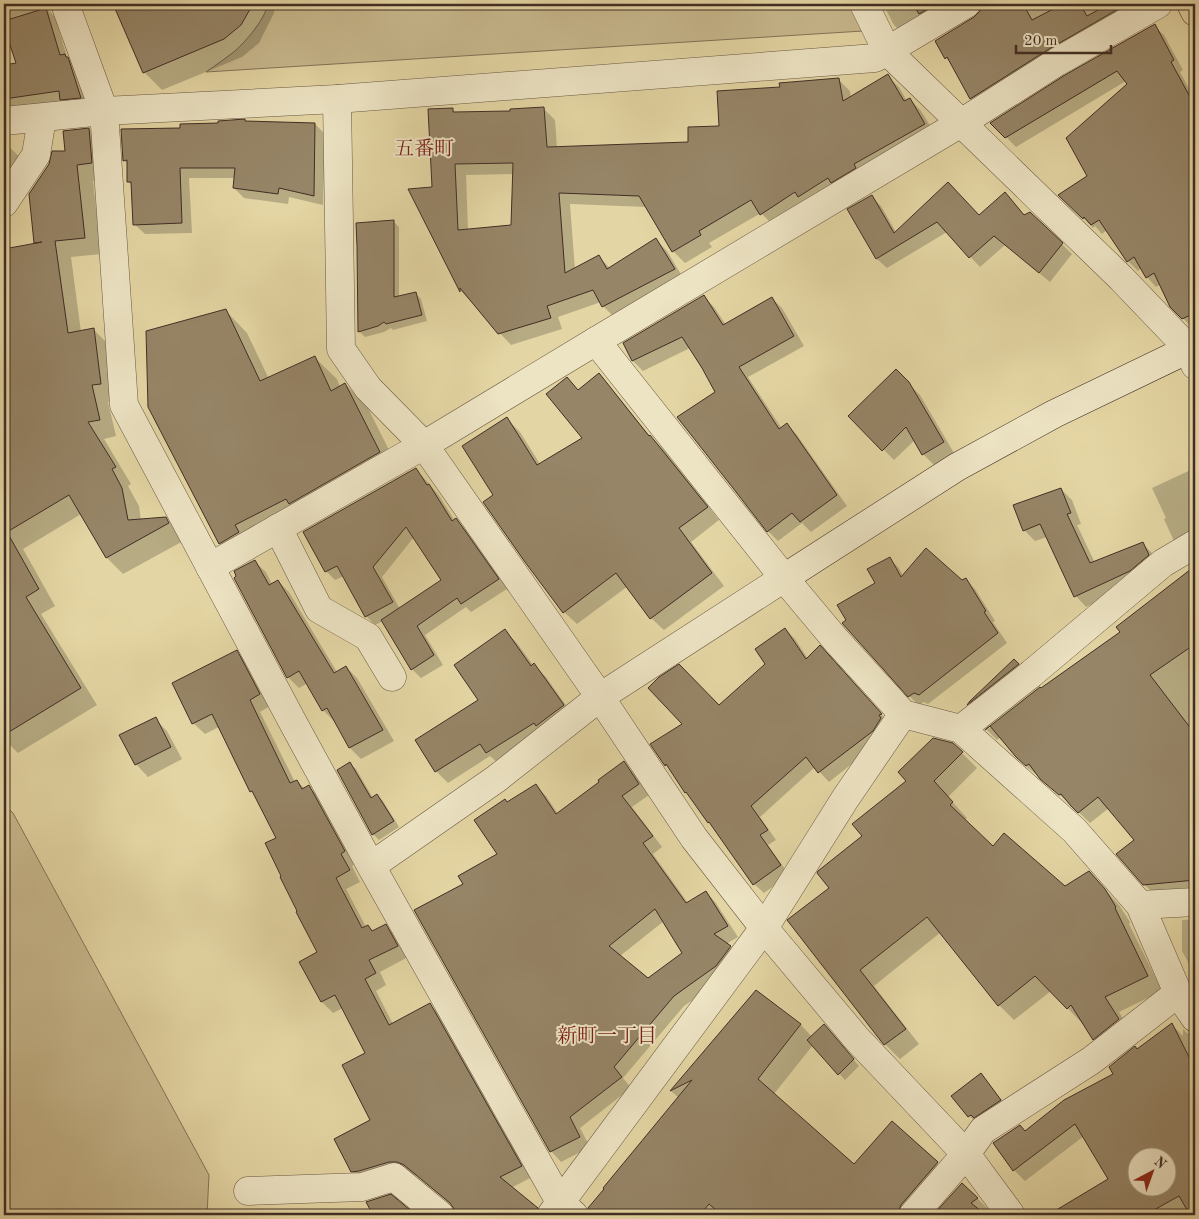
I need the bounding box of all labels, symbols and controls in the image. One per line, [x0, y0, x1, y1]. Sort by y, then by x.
scale bar [1016, 22, 1112, 54]
text: 20 m [1024, 34, 1058, 49]
district label: 五番町 [394, 138, 454, 160]
district label: 新町一丁目 [557, 1025, 657, 1047]
north arrow [1126, 1146, 1176, 1196]
text: N [1151, 1154, 1169, 1172]

